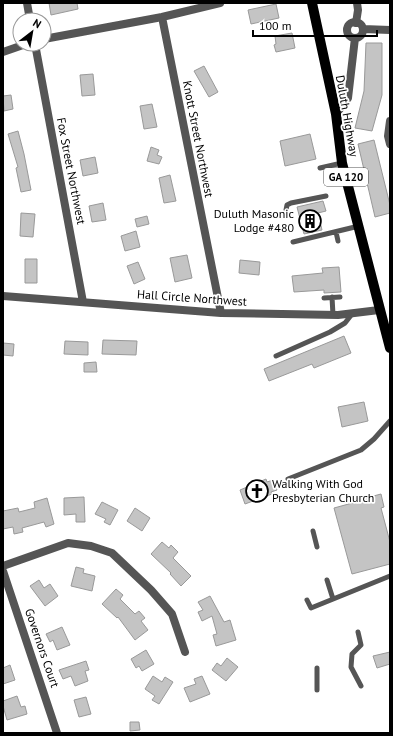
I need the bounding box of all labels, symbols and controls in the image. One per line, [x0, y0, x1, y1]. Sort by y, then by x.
north arrow [12, 12, 52, 52]
scale bar [253, 12, 377, 38]
text: N [30, 16, 44, 31]
text: 100 m [259, 18, 292, 33]
street label: Duluth Highway [333, 74, 362, 158]
street label: Knott Street Northwest [180, 79, 217, 199]
street label: Fox Street Northwest [54, 116, 89, 226]
road number: GA 120 [324, 168, 368, 186]
place label: Duluth Masonic Lodge #480 [214, 206, 295, 235]
building icon: Duluth Masonic Lodge #480 [297, 208, 323, 234]
street label: Hall Circle Northwest [137, 286, 247, 309]
place label: Walking With God Presbyterian Church [272, 476, 374, 505]
church icon: Walking With God Presbyterian Church [244, 478, 270, 504]
street label: Governors Court [22, 606, 63, 689]

